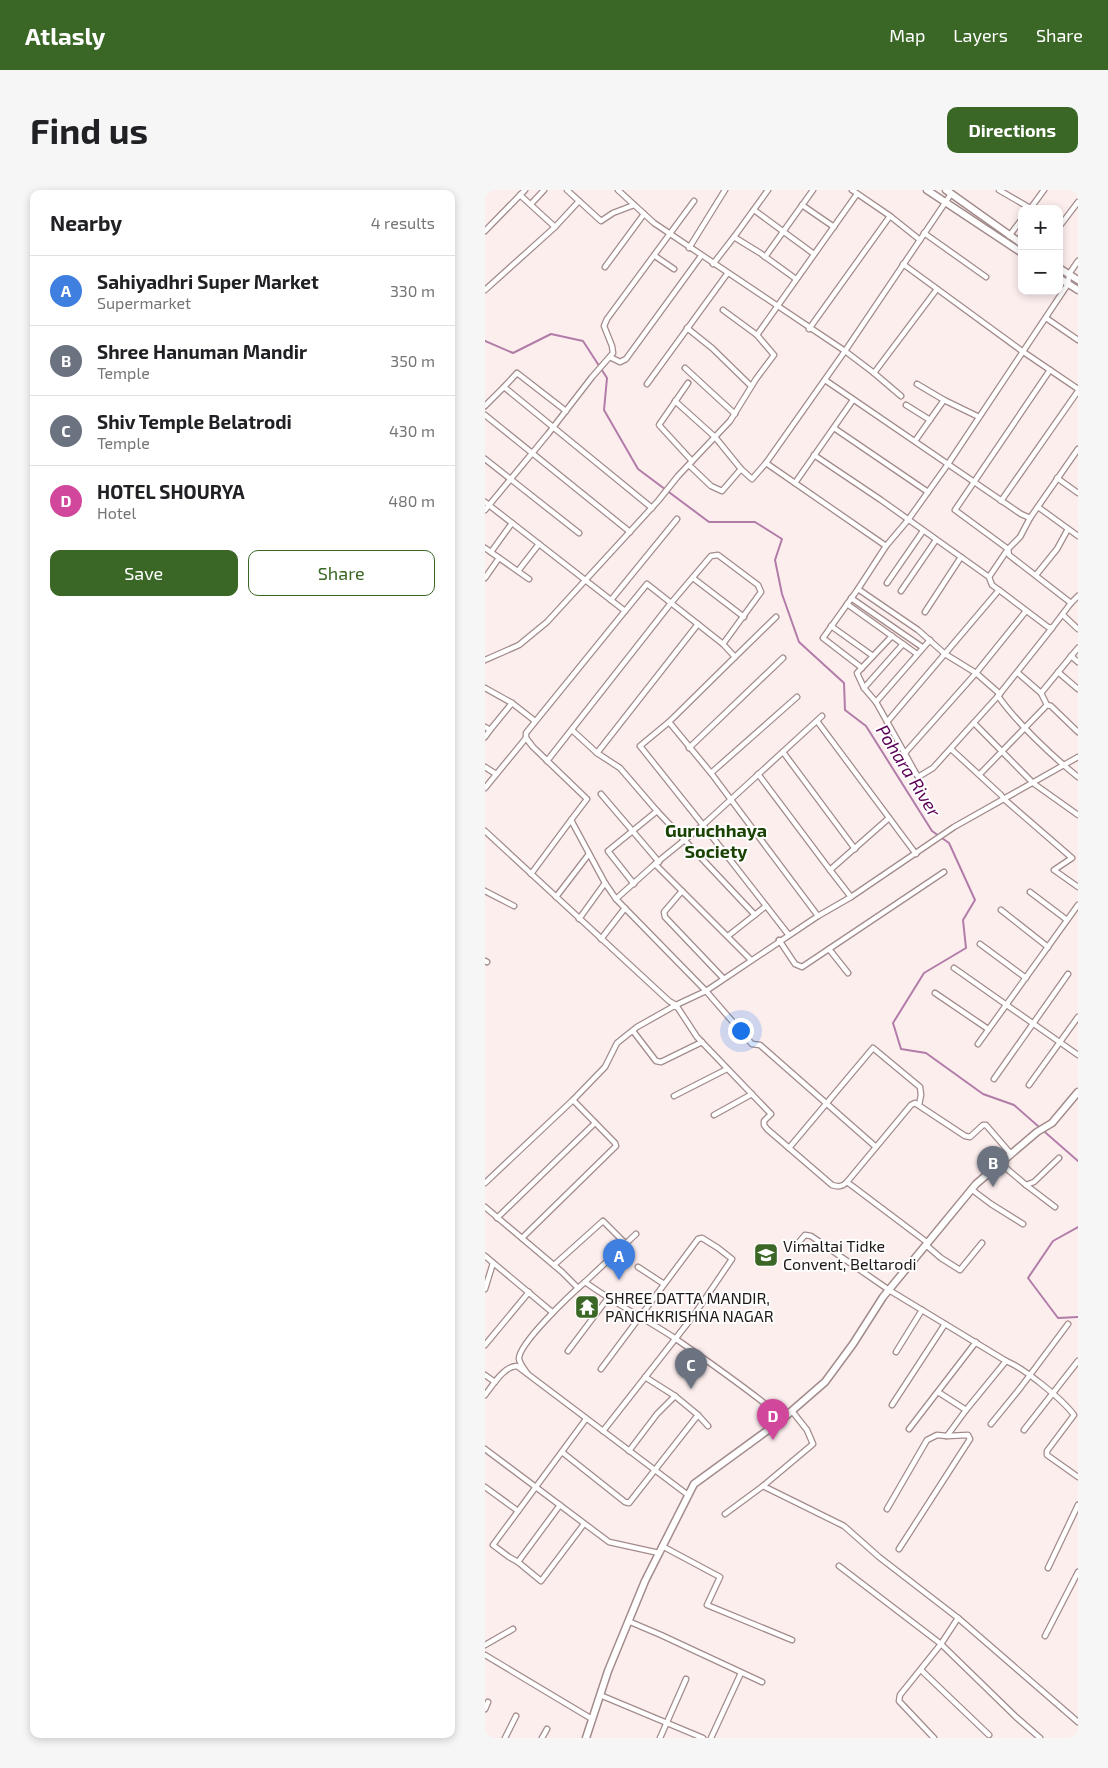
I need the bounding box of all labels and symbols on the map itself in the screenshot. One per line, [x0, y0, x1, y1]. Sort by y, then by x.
water label: Pohara River [872, 720, 946, 821]
district label: Guruchhaya Society [665, 819, 767, 862]
your location [728, 1018, 754, 1044]
pin: B [977, 1146, 1009, 1187]
place label: Vimaltai Tidke Convent, Beltarodi [783, 1236, 917, 1273]
pin: A [603, 1239, 635, 1280]
school or university icon: Vimaltai Tidke Convent, Beltarodi [753, 1242, 779, 1268]
place label: SHREE DATTA MANDIR, PANCHKRISHNA NAGAR [605, 1288, 774, 1325]
temple icon: SHREE DATTA MANDIR, PANCHKRISHNA NAGAR [574, 1294, 600, 1320]
pin: C [675, 1348, 707, 1389]
pin: D [757, 1399, 789, 1440]

